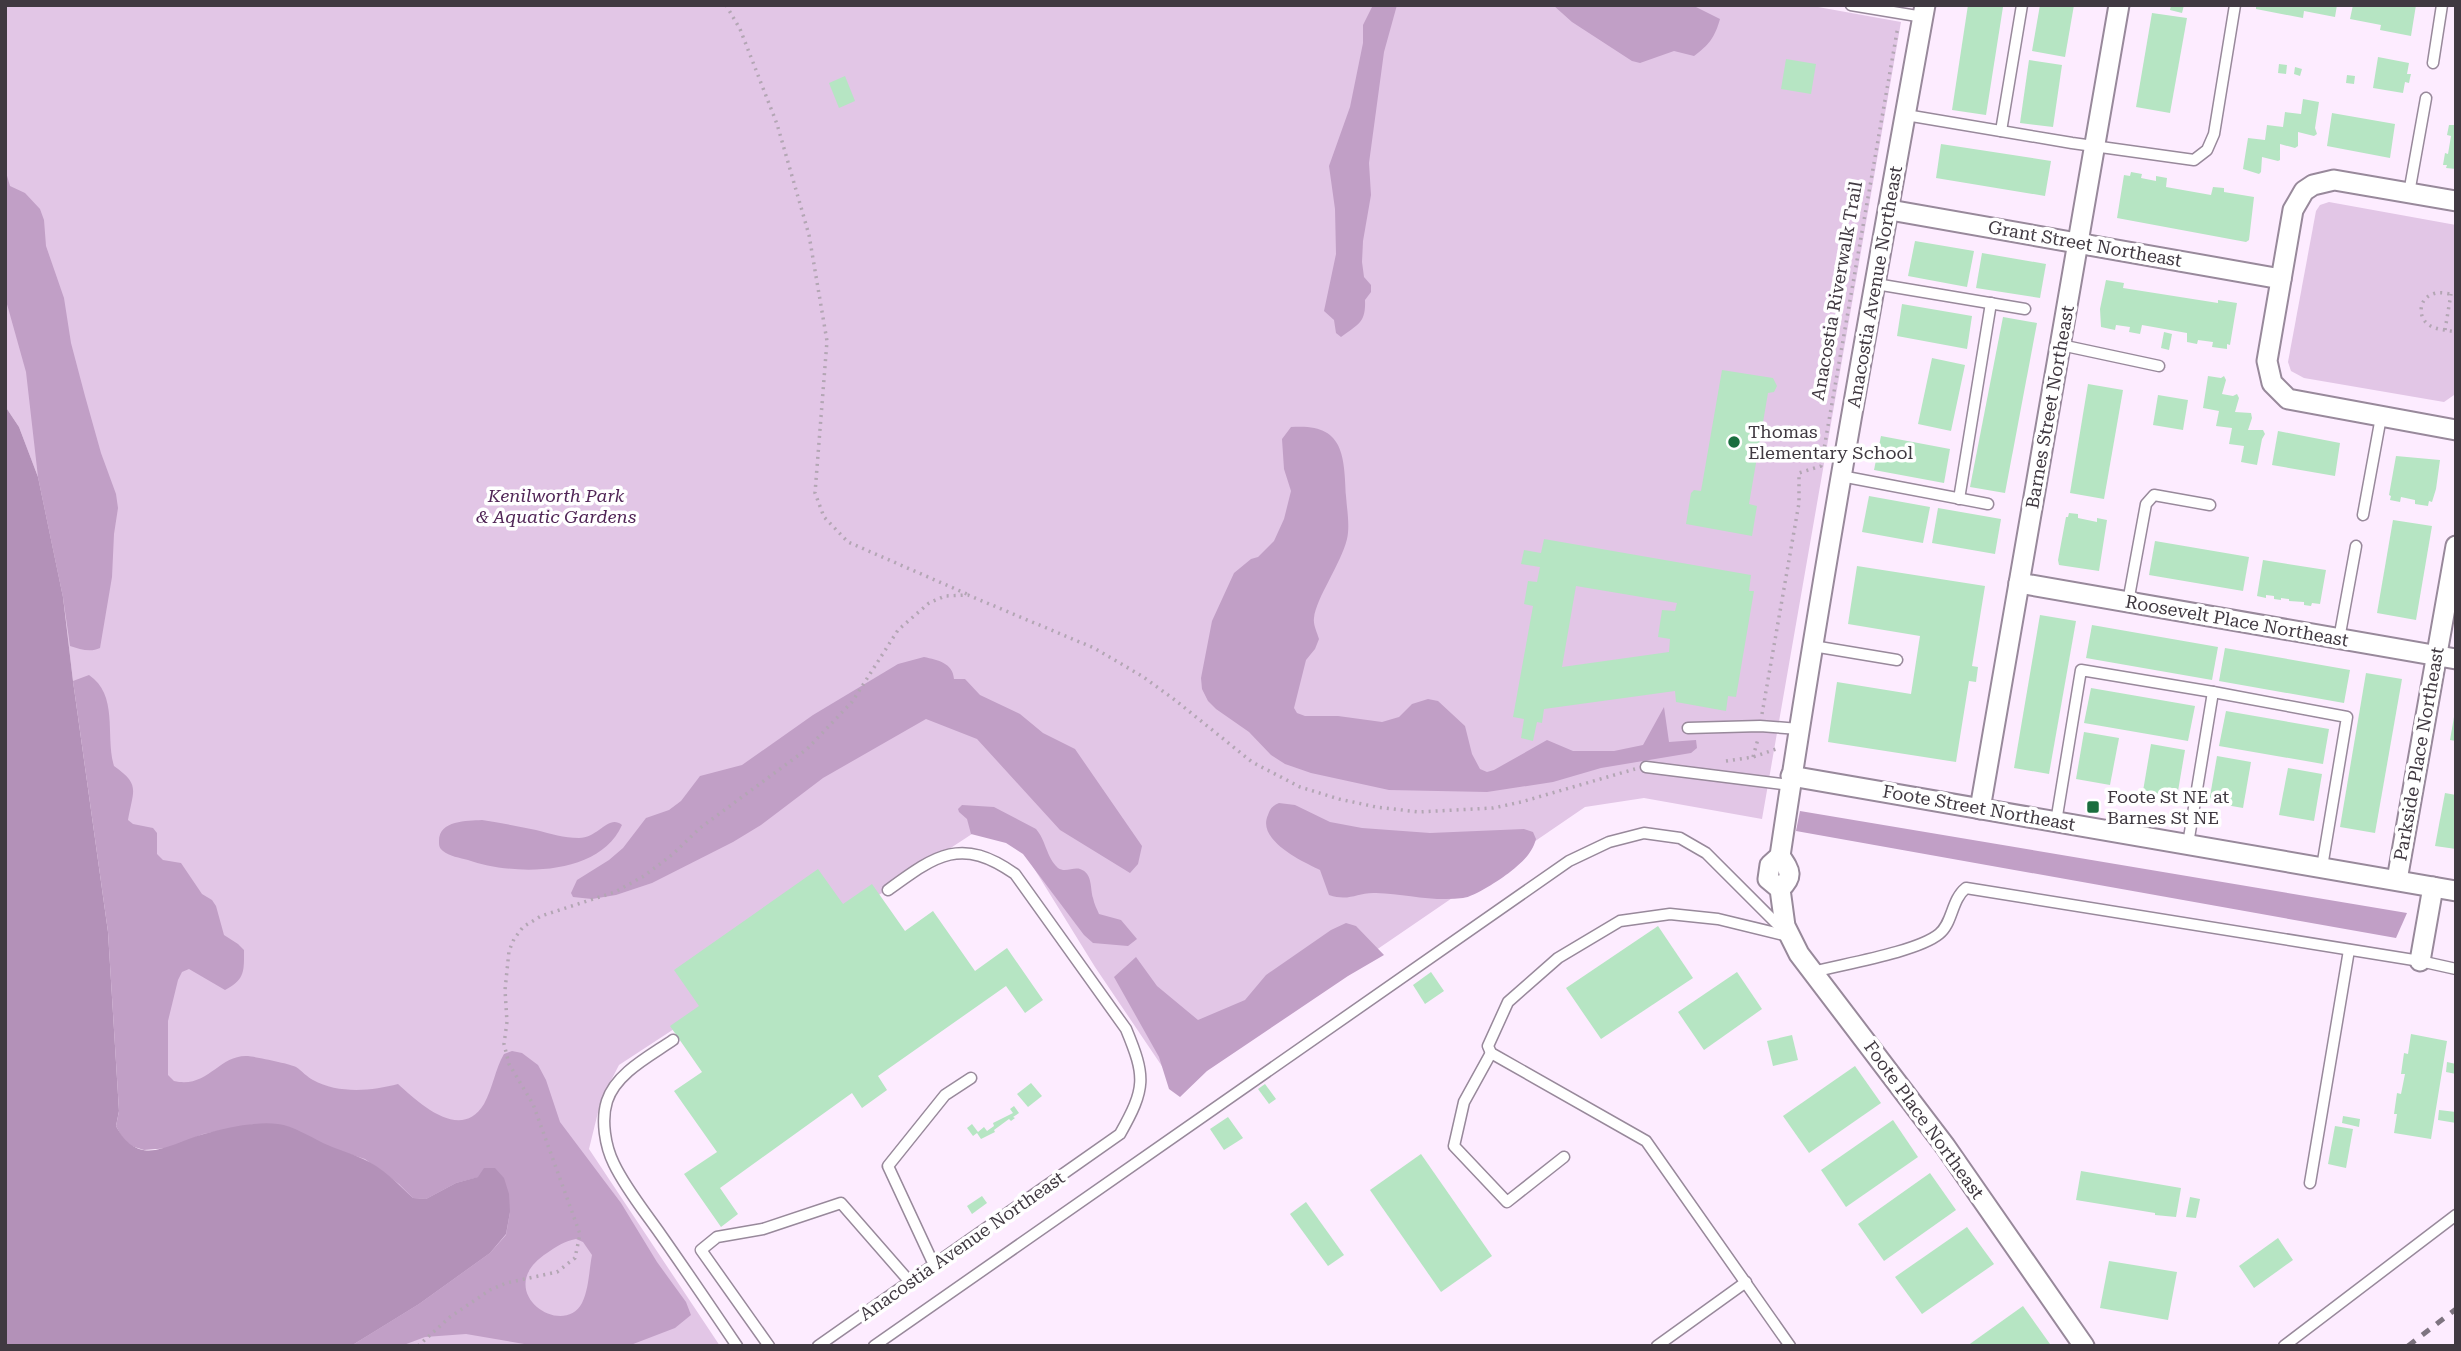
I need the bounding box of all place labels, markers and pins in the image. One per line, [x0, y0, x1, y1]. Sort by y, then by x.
place label: Thomas Elementary School [1748, 421, 1913, 463]
marker: Thomas Elementary School [1726, 434, 1742, 450]
place label: Foote St NE at Barnes St NE [2107, 786, 2230, 828]
marker: Foote St NE at Barnes St NE [2085, 799, 2101, 815]

